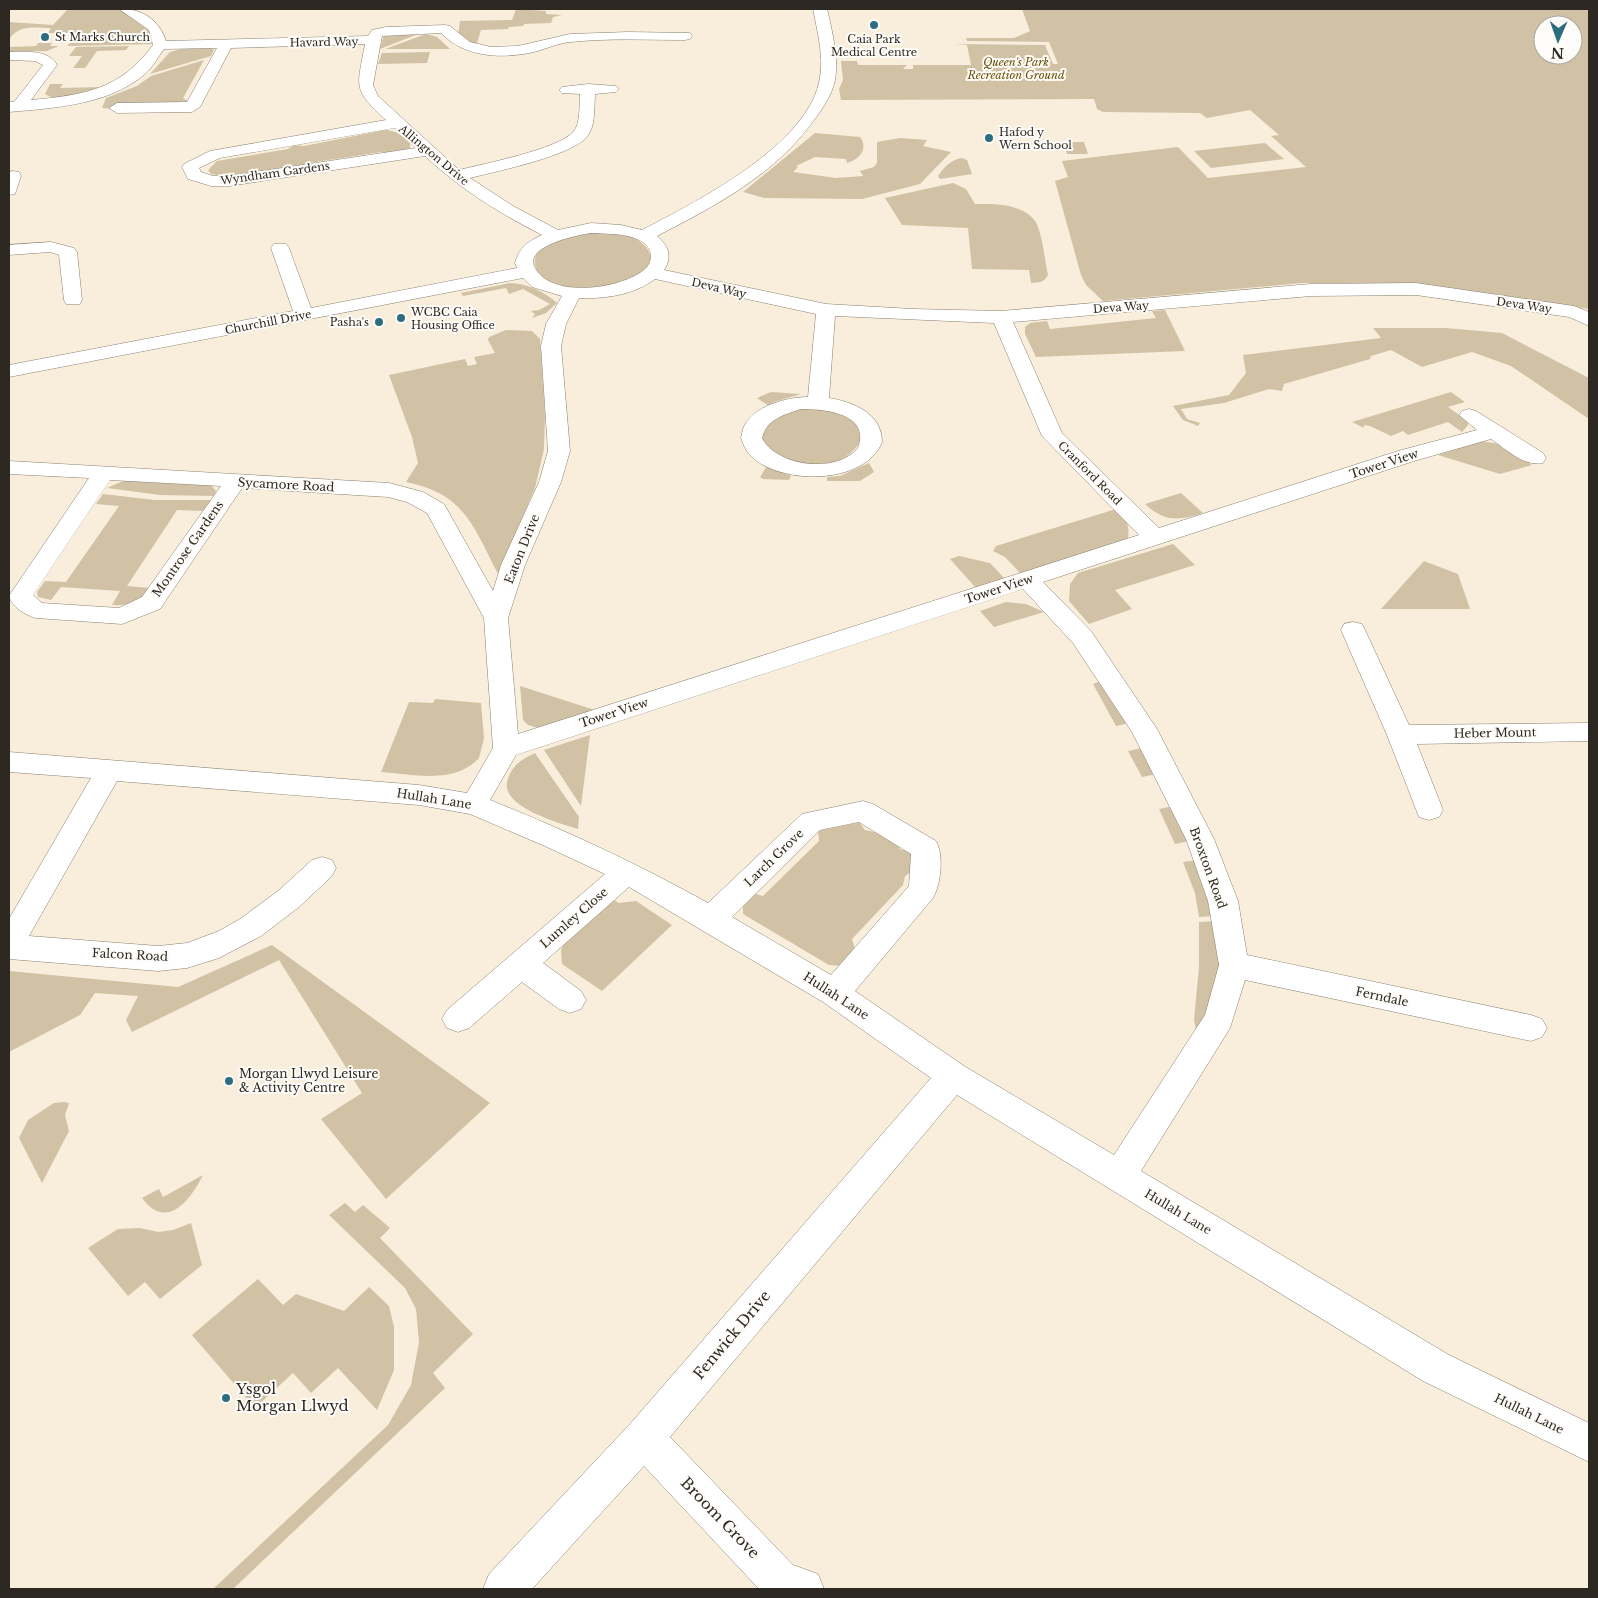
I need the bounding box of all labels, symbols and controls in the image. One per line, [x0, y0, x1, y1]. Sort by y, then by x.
north arrow [1533, 15, 1583, 65]
marker: Caia Park Medical Centre [868, 19, 880, 31]
place label: St Marks Church [55, 30, 150, 44]
marker: St Marks Church [39, 31, 51, 43]
place label: Caia Park Medical Centre [831, 32, 917, 59]
street label: Havard Way [289, 34, 359, 50]
text: N [1551, 44, 1564, 62]
park label: Queen's Park Recreation Ground [966, 55, 1065, 82]
street label: Allington Drive [395, 121, 472, 188]
place label: Hafod y Wern School [998, 125, 1072, 152]
marker: Hafod y Wern School [983, 132, 995, 144]
street label: Wyndham Gardens [218, 158, 331, 188]
street label: Deva Way [690, 275, 748, 301]
street label: Deva Way [1495, 294, 1553, 316]
street label: Deva Way [1093, 298, 1149, 316]
place label: WCBC Caia Housing Office [410, 305, 495, 332]
street label: Churchill Drive [224, 307, 312, 337]
marker: WCBC Caia Housing Office [395, 312, 407, 324]
place label: Pasha's [330, 315, 369, 329]
marker: Pasha's [373, 316, 385, 328]
street label: Cranford Road [1055, 438, 1125, 508]
street label: Tower View [1348, 445, 1421, 482]
street label: Sycamore Road [237, 474, 335, 495]
street label: Montrose Gardens [149, 498, 226, 600]
street label: Eaton Drive [501, 512, 542, 586]
street label: Tower View [963, 570, 1036, 607]
street label: Tower View [578, 694, 651, 731]
street label: Heber Mount [1454, 724, 1537, 741]
street label: Hullah Lane [396, 785, 473, 812]
street label: Broxton Road [1187, 825, 1230, 911]
street label: Larch Grove [741, 826, 807, 890]
street label: Lumley Close [537, 884, 611, 951]
street label: Falcon Road [92, 945, 168, 964]
street label: Hullah Lane [800, 969, 872, 1023]
street label: Ferndale [1354, 984, 1410, 1009]
place label: Morgan Llwyd Leisure & Activity Centre [239, 1066, 378, 1095]
marker: Morgan Llwyd Leisure & Activity Centre [223, 1075, 235, 1087]
street label: Hullah Lane [1142, 1186, 1215, 1238]
street label: Fenwick Drive [689, 1286, 774, 1383]
place label: Ysgol Morgan Llwyd [235, 1379, 349, 1415]
street label: Hullah Lane [1492, 1390, 1567, 1437]
marker: Ysgol Morgan Llwyd [220, 1392, 232, 1404]
street label: Broom Grove [677, 1473, 764, 1562]

